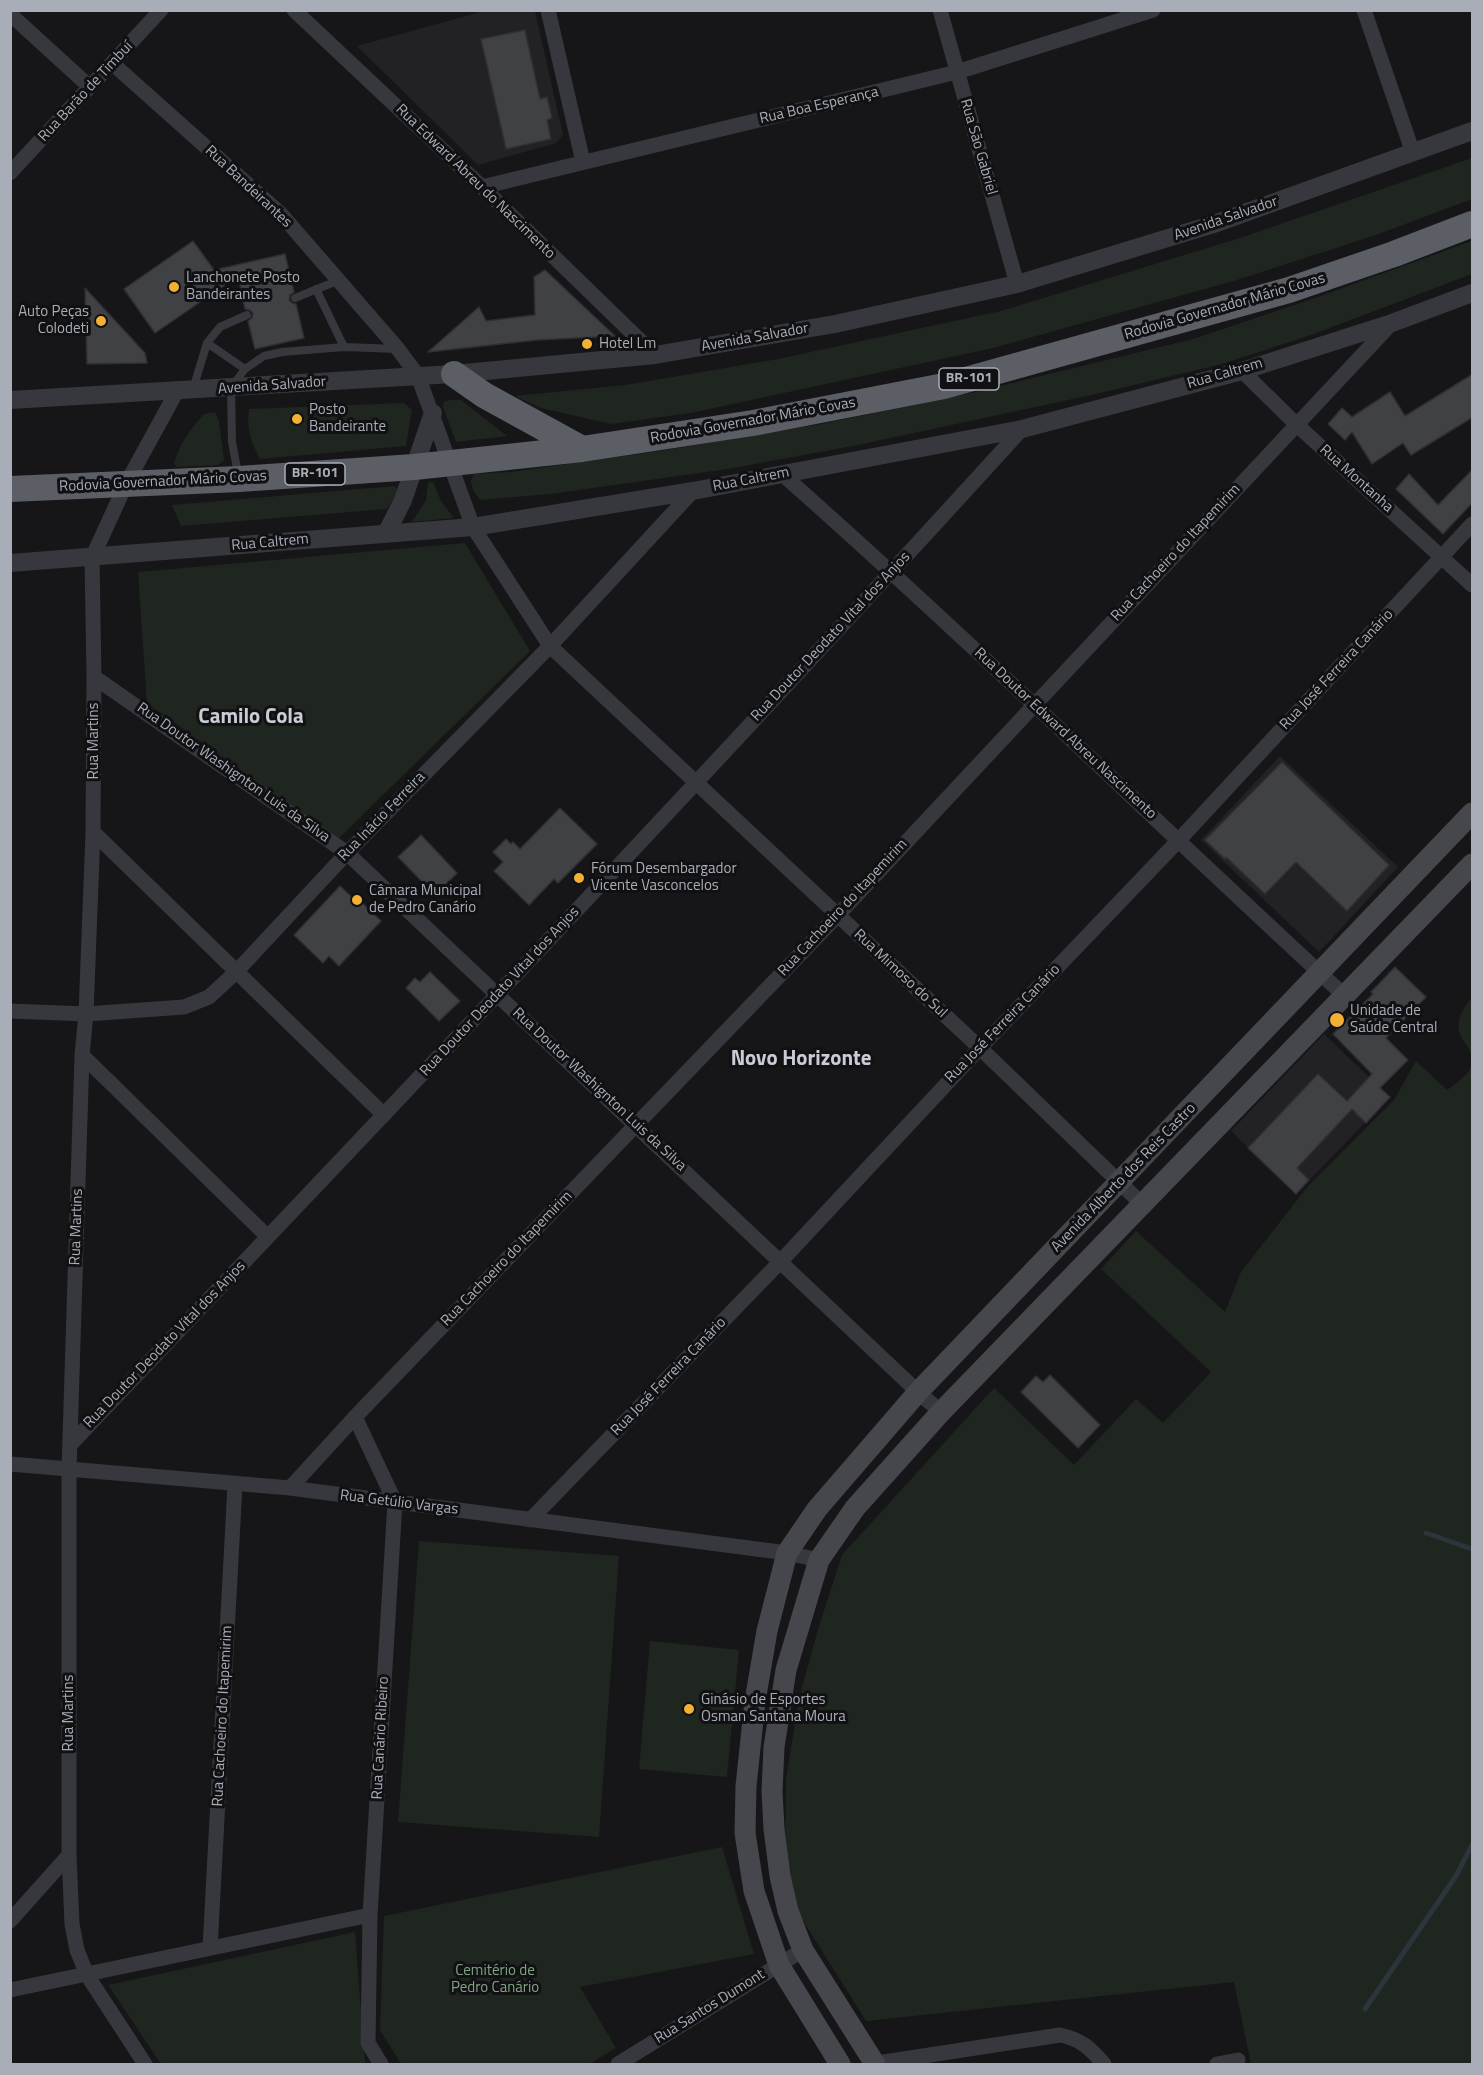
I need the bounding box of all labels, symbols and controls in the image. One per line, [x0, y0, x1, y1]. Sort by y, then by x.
street label: Rua Barão de Timbuí [35, 38, 137, 146]
street label: Rua Boa Esperança [758, 84, 880, 128]
street label: Rua São Gabriel [956, 97, 1000, 197]
street label: Rua Edward Abreu do Nascimento [391, 101, 559, 263]
street label: Rua Bandeirantes [201, 142, 295, 232]
street label: Avenida Salvador [1172, 193, 1280, 245]
place label: Lanchonete Posto Bandeirantes [186, 269, 300, 304]
street label: Rodovia Governador Mário Covas [1123, 270, 1327, 344]
marker: Lanchonete Posto Bandeirantes [167, 280, 181, 294]
place label: Auto Peças Colodeti [18, 303, 89, 338]
marker: Auto Peças Colodeti [94, 314, 108, 328]
street label: Avenida Salvador [700, 320, 810, 356]
place label: Hotel Lm [599, 335, 656, 353]
marker: Hotel Lm [580, 337, 594, 351]
street label: Rua Caltrem [1185, 355, 1265, 393]
road number: BR-101 [939, 368, 999, 390]
street label: Avenida Salvador [217, 373, 327, 399]
street label: Rodovia Governador Mário Covas [649, 394, 857, 448]
place label: Posto Bandeirante [309, 401, 386, 436]
marker: Posto Bandeirante [290, 412, 304, 426]
street label: Rua Montanha [1315, 441, 1397, 517]
road number: BR-101 [285, 463, 345, 485]
street label: Rua Caltrem [711, 464, 791, 496]
street label: Rodovia Governador Mário Covas [59, 468, 267, 496]
street label: Rua Cachoeiro do Itapemirim [1108, 481, 1244, 625]
street label: Rua Caltrem [231, 531, 309, 555]
street label: Rua Doutor Deodato Vital dos Anjos [748, 549, 914, 725]
street label: Rua José Ferreira Canário [1277, 606, 1397, 734]
street label: Rua Doutor Edward Abreu Nascimento [970, 645, 1160, 823]
street label: Rua Doutor Washignton Luis da Silva [133, 699, 333, 847]
street label: Rua Martins [85, 703, 103, 779]
district label: Camilo Cola [198, 705, 304, 731]
street label: Rua Inácio Ferreira [335, 769, 429, 865]
street label: Rua Cachoeiro do Itapemirim [775, 836, 911, 980]
place label: Fórum Desembargador Vicente Vasconcelos [591, 860, 737, 895]
marker: Fórum Desembargador Vicente Vasconcelos [572, 871, 586, 885]
place label: Câmara Municipal de Pedro Canário [369, 882, 481, 917]
marker: Câmara Municipal de Pedro Canário [350, 893, 364, 907]
street label: Rua Doutor Deodato Vital dos Anjos [417, 904, 583, 1080]
street label: Rua Mimoso do Sul [850, 926, 950, 1022]
street label: Rua José Ferreira Canário [942, 961, 1064, 1087]
place label: Unidade de Saúde Central [1350, 1002, 1437, 1037]
street label: Rua Doutor Washignton Luis da Silva [508, 1005, 690, 1175]
marker: Unidade de Saúde Central [1328, 1011, 1346, 1029]
district label: Novo Horizonte [731, 1047, 871, 1073]
street label: Avenida Alberto dos Reis Castro [1048, 1100, 1200, 1256]
street label: Rua Martins [67, 1188, 87, 1266]
street label: Rua Cachoeiro do Itapemirim [438, 1188, 576, 1330]
street label: Rua Doutor Deodato Vital dos Anjos [80, 1258, 250, 1432]
street label: Rua José Ferreira Canário [608, 1314, 730, 1440]
street label: Rua Getúlio Vargas [339, 1487, 459, 1519]
street label: Rua Cachoeiro do Itapemirim [209, 1625, 237, 1807]
street label: Rua Martins [60, 1675, 78, 1751]
street label: Rua Canário Ribeiro [369, 1676, 393, 1800]
place label: Ginásio de Esportes Osman Santana Moura [701, 1691, 846, 1726]
marker: Ginásio de Esportes Osman Santana Moura [682, 1702, 696, 1716]
park label: Cemitério de Pedro Canário [451, 1962, 539, 1997]
street label: Rua Santos Dumont [652, 1966, 768, 2048]

